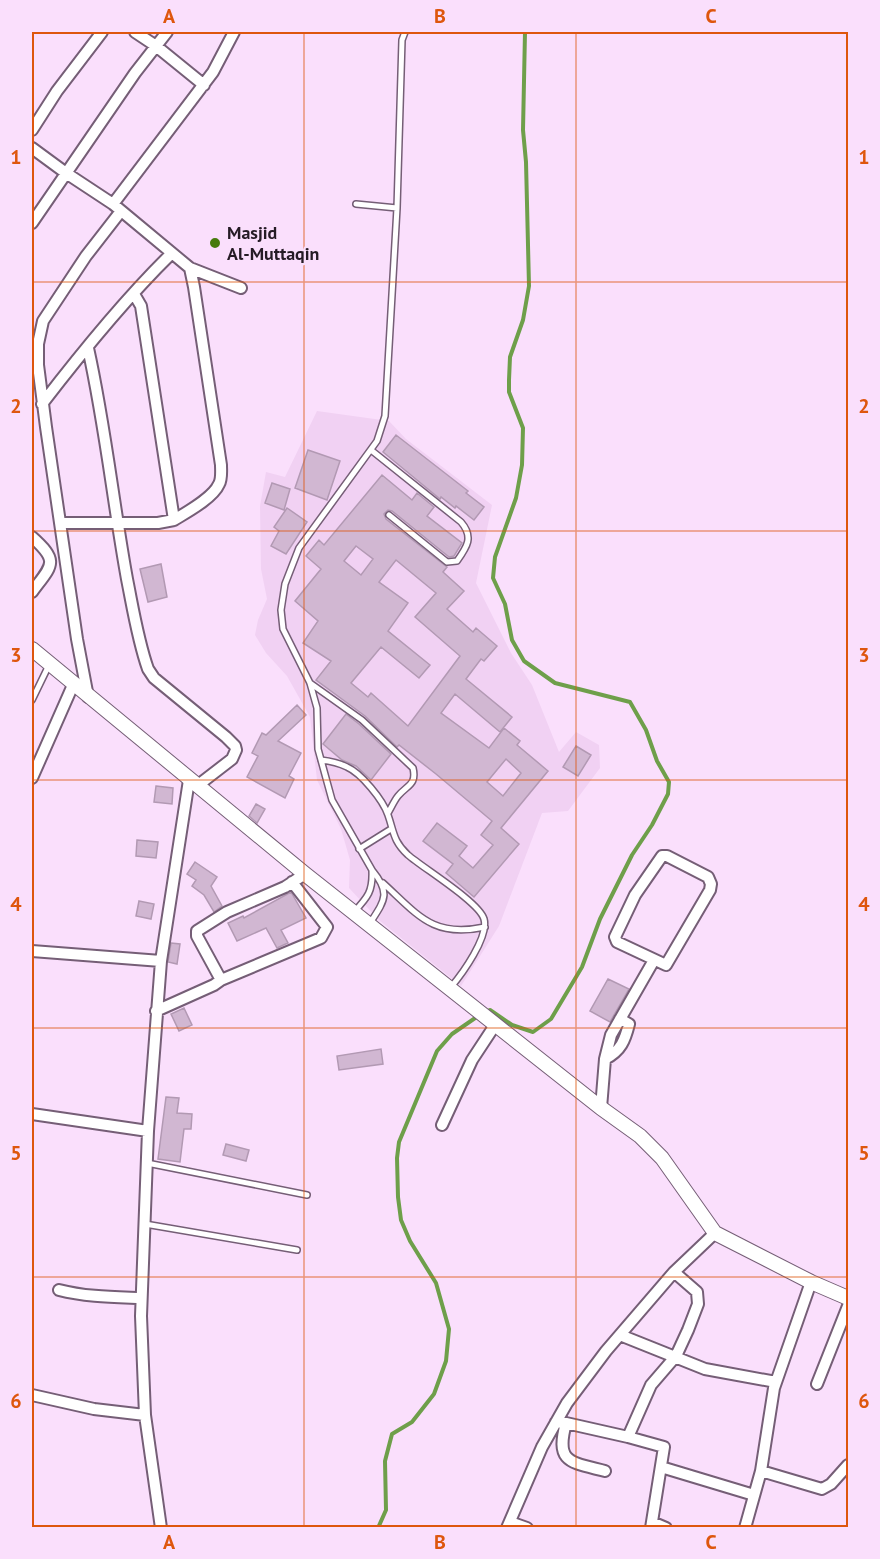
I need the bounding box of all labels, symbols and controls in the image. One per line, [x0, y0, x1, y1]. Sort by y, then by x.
text: A [163, 3, 176, 29]
text: B [434, 3, 446, 29]
text: C [705, 3, 717, 29]
text: 1 [10, 144, 22, 170]
text: 1 [858, 144, 870, 170]
place label: Masjid Al-Muttaqin [227, 221, 319, 265]
marker: Masjid Al-Muttaqin [208, 236, 222, 250]
text: 2 [10, 393, 22, 419]
text: 2 [858, 393, 870, 419]
text: 3 [10, 642, 22, 668]
text: 3 [858, 642, 870, 668]
text: 4 [10, 891, 22, 917]
text: 4 [858, 891, 870, 917]
text: 5 [10, 1140, 22, 1166]
text: 5 [858, 1140, 870, 1166]
text: 6 [10, 1388, 22, 1414]
text: 6 [858, 1388, 870, 1414]
text: A [163, 1529, 176, 1555]
text: B [434, 1529, 446, 1555]
text: C [705, 1529, 717, 1555]

